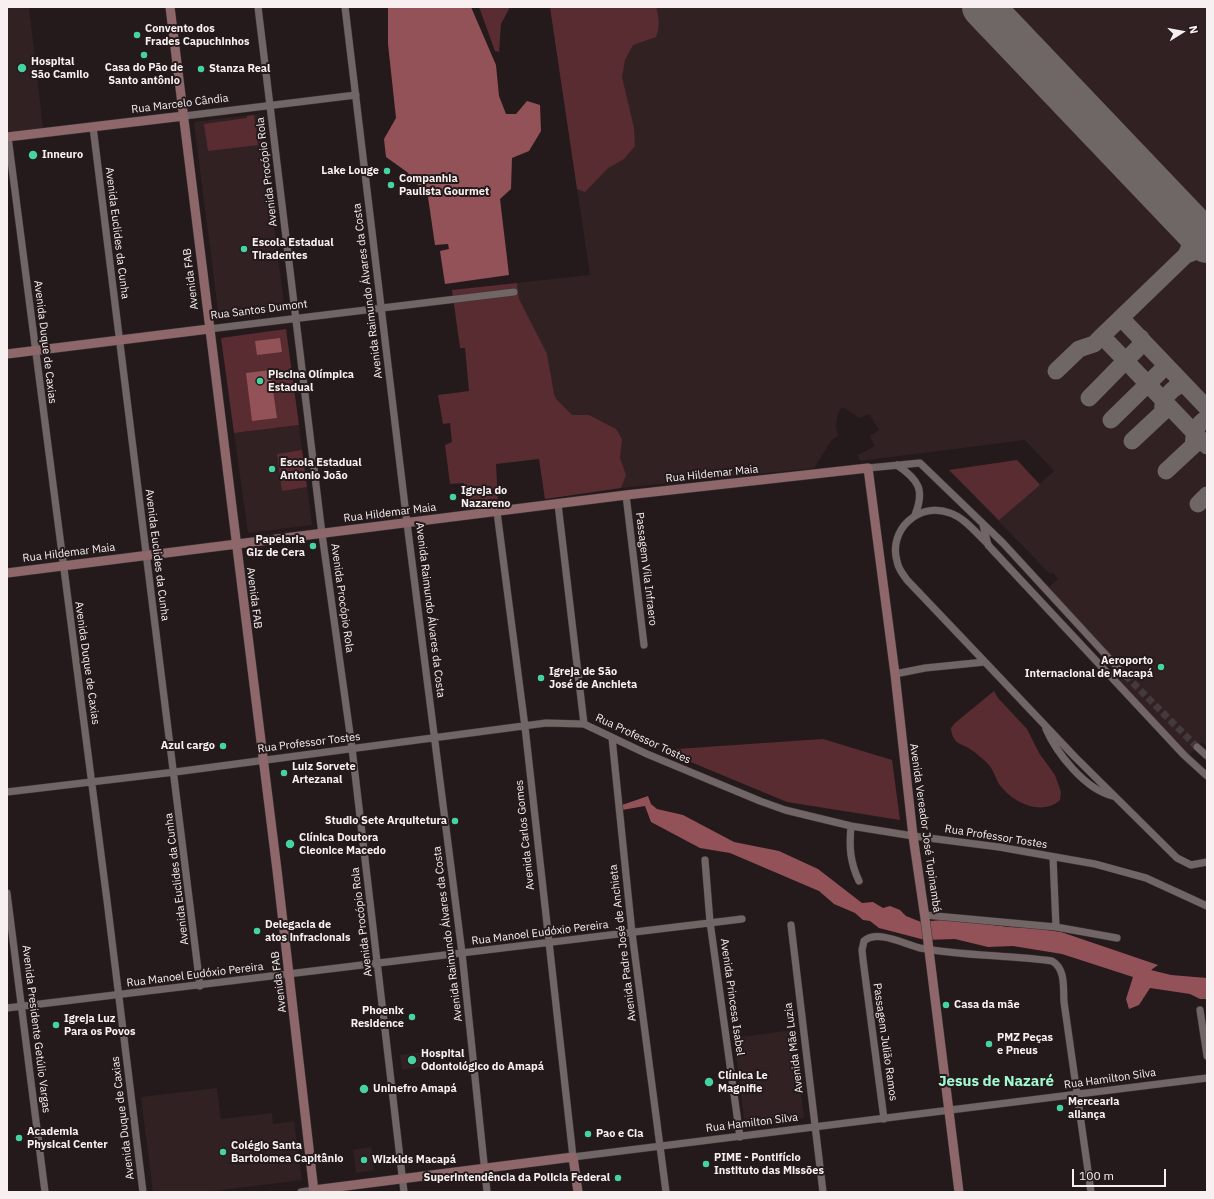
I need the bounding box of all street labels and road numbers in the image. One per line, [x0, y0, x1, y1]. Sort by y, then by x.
street label: Rua Marcelo Cândia [131, 91, 229, 117]
street label: Avenida Procópio Rola [254, 117, 280, 227]
street label: Avenida Euclides da Cunha [102, 166, 132, 300]
street label: Avenida Raimundo Álvares da Costa [351, 202, 385, 380]
street label: Avenida FAB [181, 247, 201, 311]
street label: Avenida Duque de Caxias [31, 280, 59, 404]
street label: Rua Santos Dumont [210, 297, 308, 323]
street label: Rua Hildemar Maia [665, 463, 759, 485]
street label: Avenida Euclides da Cunha [142, 488, 172, 622]
street label: Rua Hildemar Maia [343, 501, 437, 525]
street label: Passagem Vila Infraero [632, 512, 660, 626]
street label: Avenida Raimundo Álvares da Costa [413, 521, 447, 699]
street label: Rua Hildemar Maia [22, 541, 116, 565]
street label: Avenida Procópio Rola [328, 543, 356, 653]
street label: Avenida FAB [244, 566, 264, 630]
street label: Avenida Duque de Caxias [72, 601, 102, 725]
street label: Rua Professor Tostes [593, 711, 693, 767]
street label: Rua Professor Tostes [257, 730, 361, 756]
street label: Avenida Vereador José Tupinambá [907, 743, 943, 913]
street label: Avenida Carlos Gomes [513, 779, 537, 891]
street label: Avenida Euclides da Cunha [162, 812, 192, 946]
street label: Rua Professor Tostes [944, 822, 1048, 852]
street label: Avenida Raimundo Álvares da Costa [431, 845, 465, 1023]
street label: Avenida Padre José de Anchieta [607, 864, 639, 1022]
street label: Avenida Procópio Rola [349, 867, 375, 977]
street label: Rua Manoel Eudóxio Pereira [471, 918, 609, 948]
street label: Avenida Princesa Isabel [717, 938, 747, 1056]
street label: Avenida Presidente Getúlio Vargas [19, 944, 53, 1114]
street label: Avenida FAB [269, 950, 289, 1014]
street label: Rua Manoel Eudóxio Pereira [126, 960, 264, 990]
street label: Passagem Julião Ramos [870, 982, 900, 1102]
street label: Avenida Mãe Luzia [782, 1002, 806, 1094]
street label: Avenida Duque de Caxias [109, 1056, 137, 1180]
street label: Rua Hamilton Silva [1063, 1066, 1157, 1092]
street label: Rua Hamilton Silva [705, 1111, 799, 1135]

